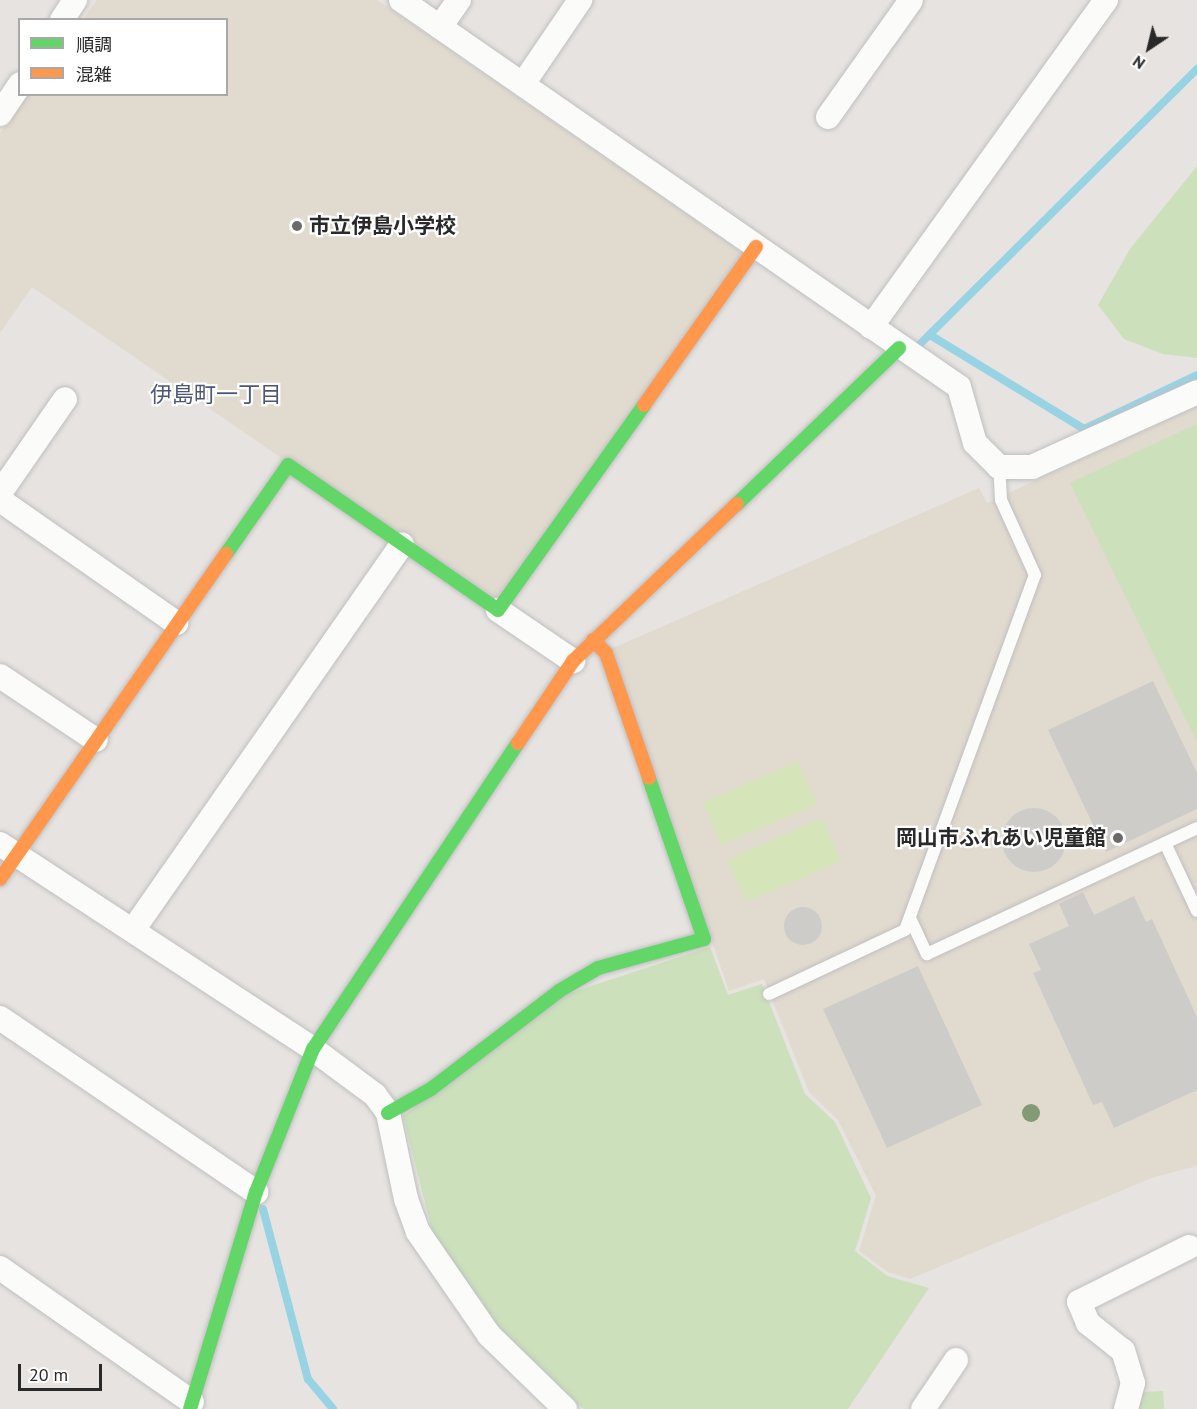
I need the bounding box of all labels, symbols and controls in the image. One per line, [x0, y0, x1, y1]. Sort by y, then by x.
legend [18, 18, 228, 96]
north arrow [1119, 18, 1179, 78]
text: 順調 [76, 33, 112, 56]
text: N [1129, 52, 1149, 74]
text: 混雑 [76, 63, 112, 86]
place label: 市立伊島小学校 [309, 213, 456, 239]
marker: 市立伊島小学校 [290, 219, 304, 233]
district label: 伊島町一丁目 [150, 382, 282, 408]
place label: 岡山市ふれあい児童館 [896, 825, 1106, 851]
marker: 岡山市ふれあい児童館 [1111, 831, 1125, 845]
scale bar [21, 1352, 105, 1390]
text: 20 m [29, 1363, 68, 1386]

